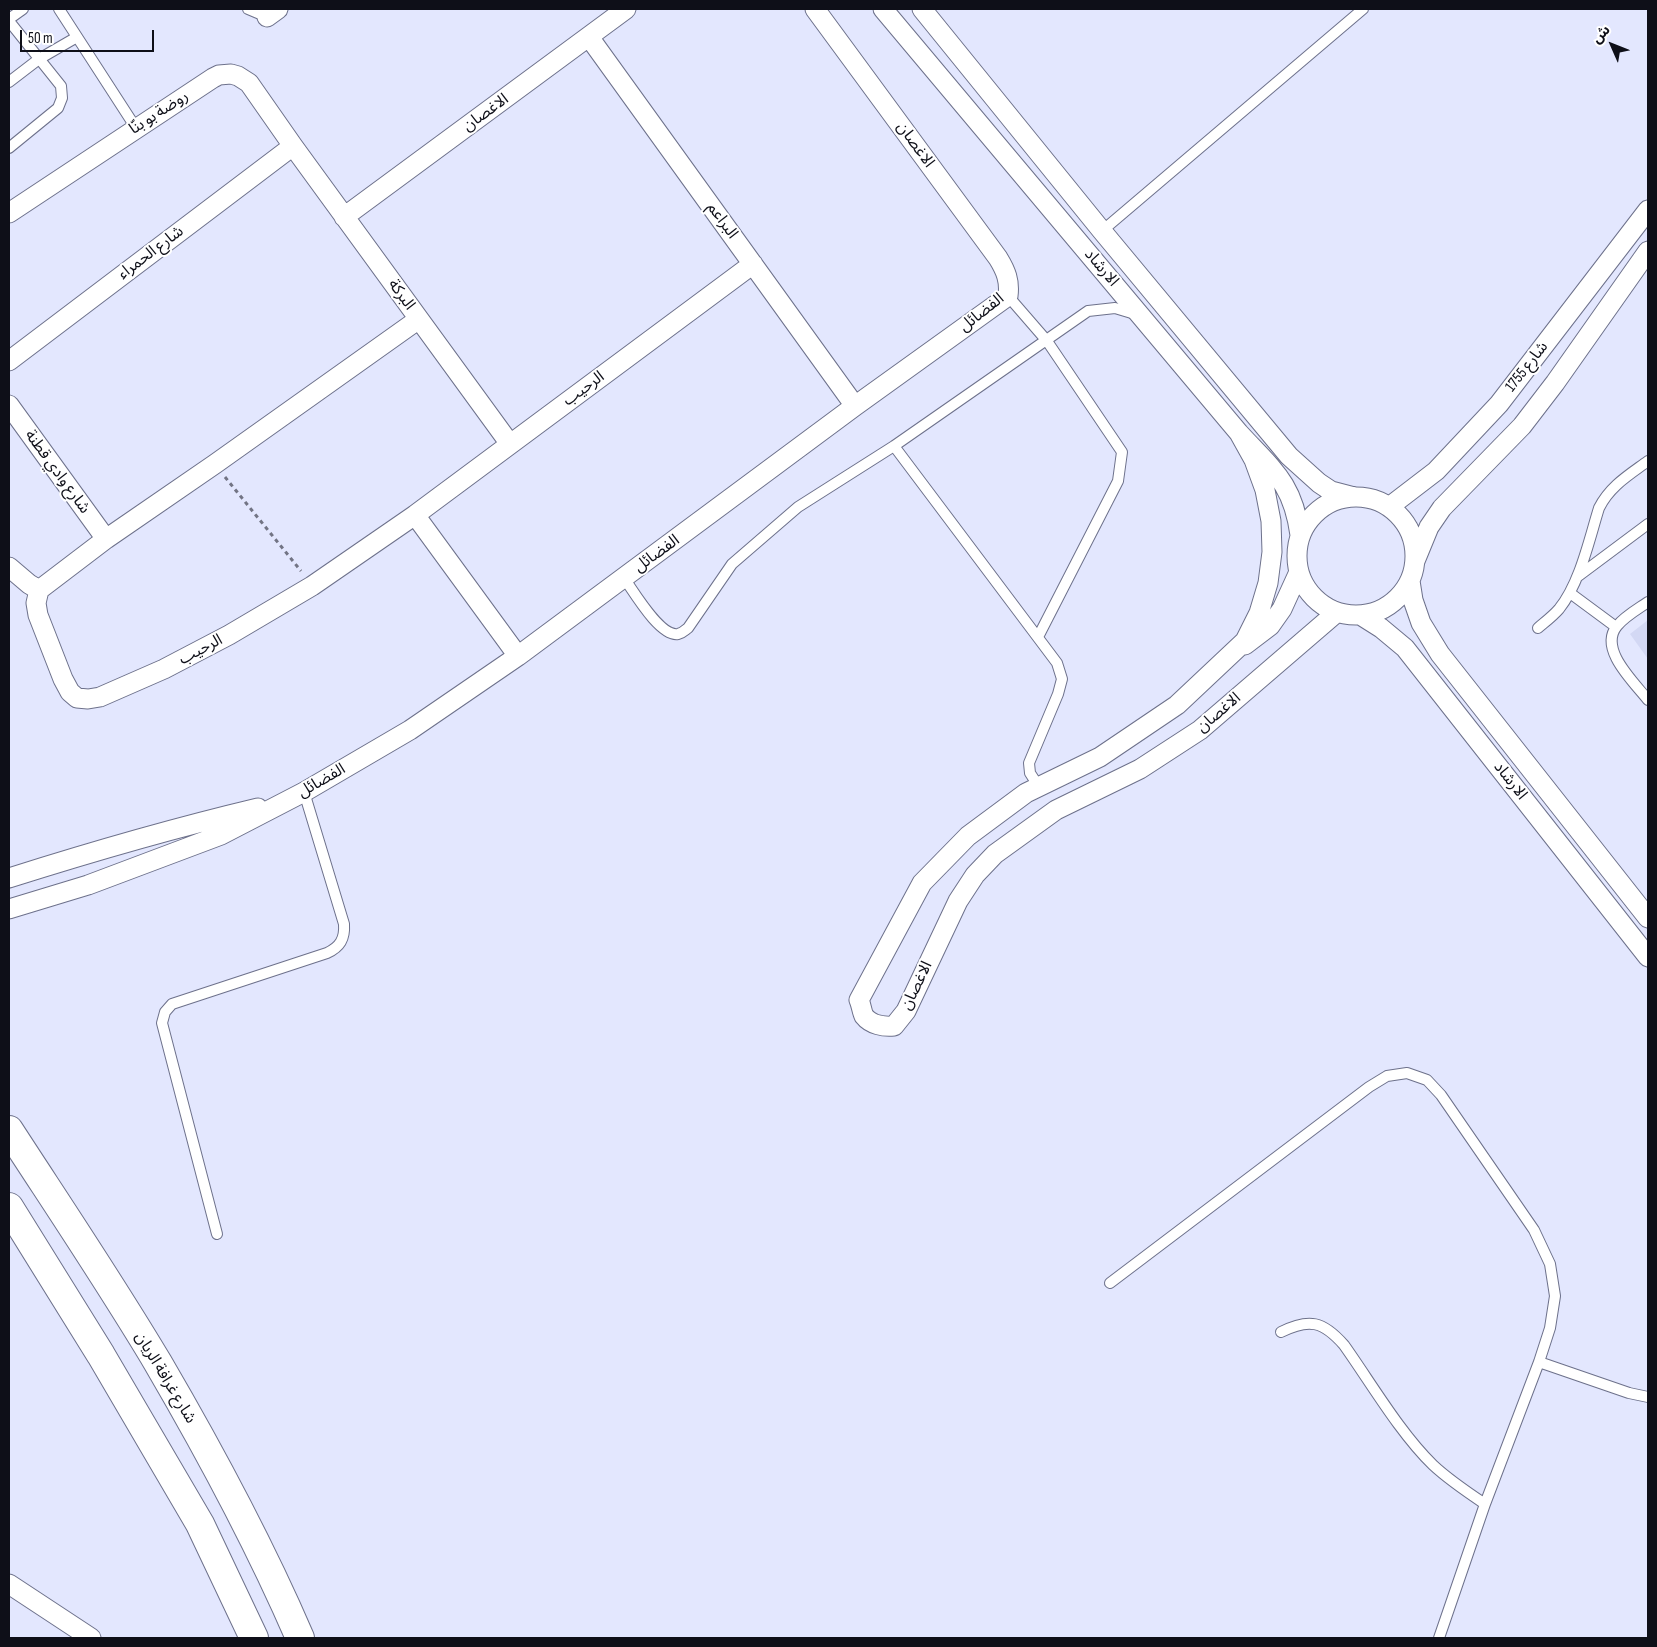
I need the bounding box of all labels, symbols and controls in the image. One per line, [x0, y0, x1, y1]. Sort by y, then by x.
scale bar [22, 20, 156, 52]
north arrow [1587, 20, 1637, 70]
text: ش [1588, 21, 1614, 47]
text: 50 m [28, 29, 53, 48]
street label: روضة بو بنّا [126, 87, 192, 139]
street label: الاغصان [459, 90, 513, 136]
street label: الاغصان [892, 118, 938, 172]
street label: البراعم [702, 199, 742, 243]
street label: شارع الحمراء [114, 222, 188, 284]
street label: الارشاد [1080, 245, 1122, 291]
street label: البركة [383, 276, 419, 314]
street label: الفضائل [956, 290, 1008, 336]
street label: شارع 1755 [1501, 338, 1553, 396]
street label: الرحيب [560, 368, 608, 410]
street label: شارع وادي قطنة [20, 426, 94, 518]
street label: الفضائل [630, 531, 684, 577]
street label: الرحيب [176, 631, 226, 669]
street label: الاغصان [1193, 689, 1245, 737]
street label: الارشاد [1489, 758, 1531, 804]
street label: الفضائل [295, 760, 349, 802]
street label: الاغصان [897, 958, 937, 1014]
street label: شارع غرافة الريان [130, 1329, 200, 1427]

